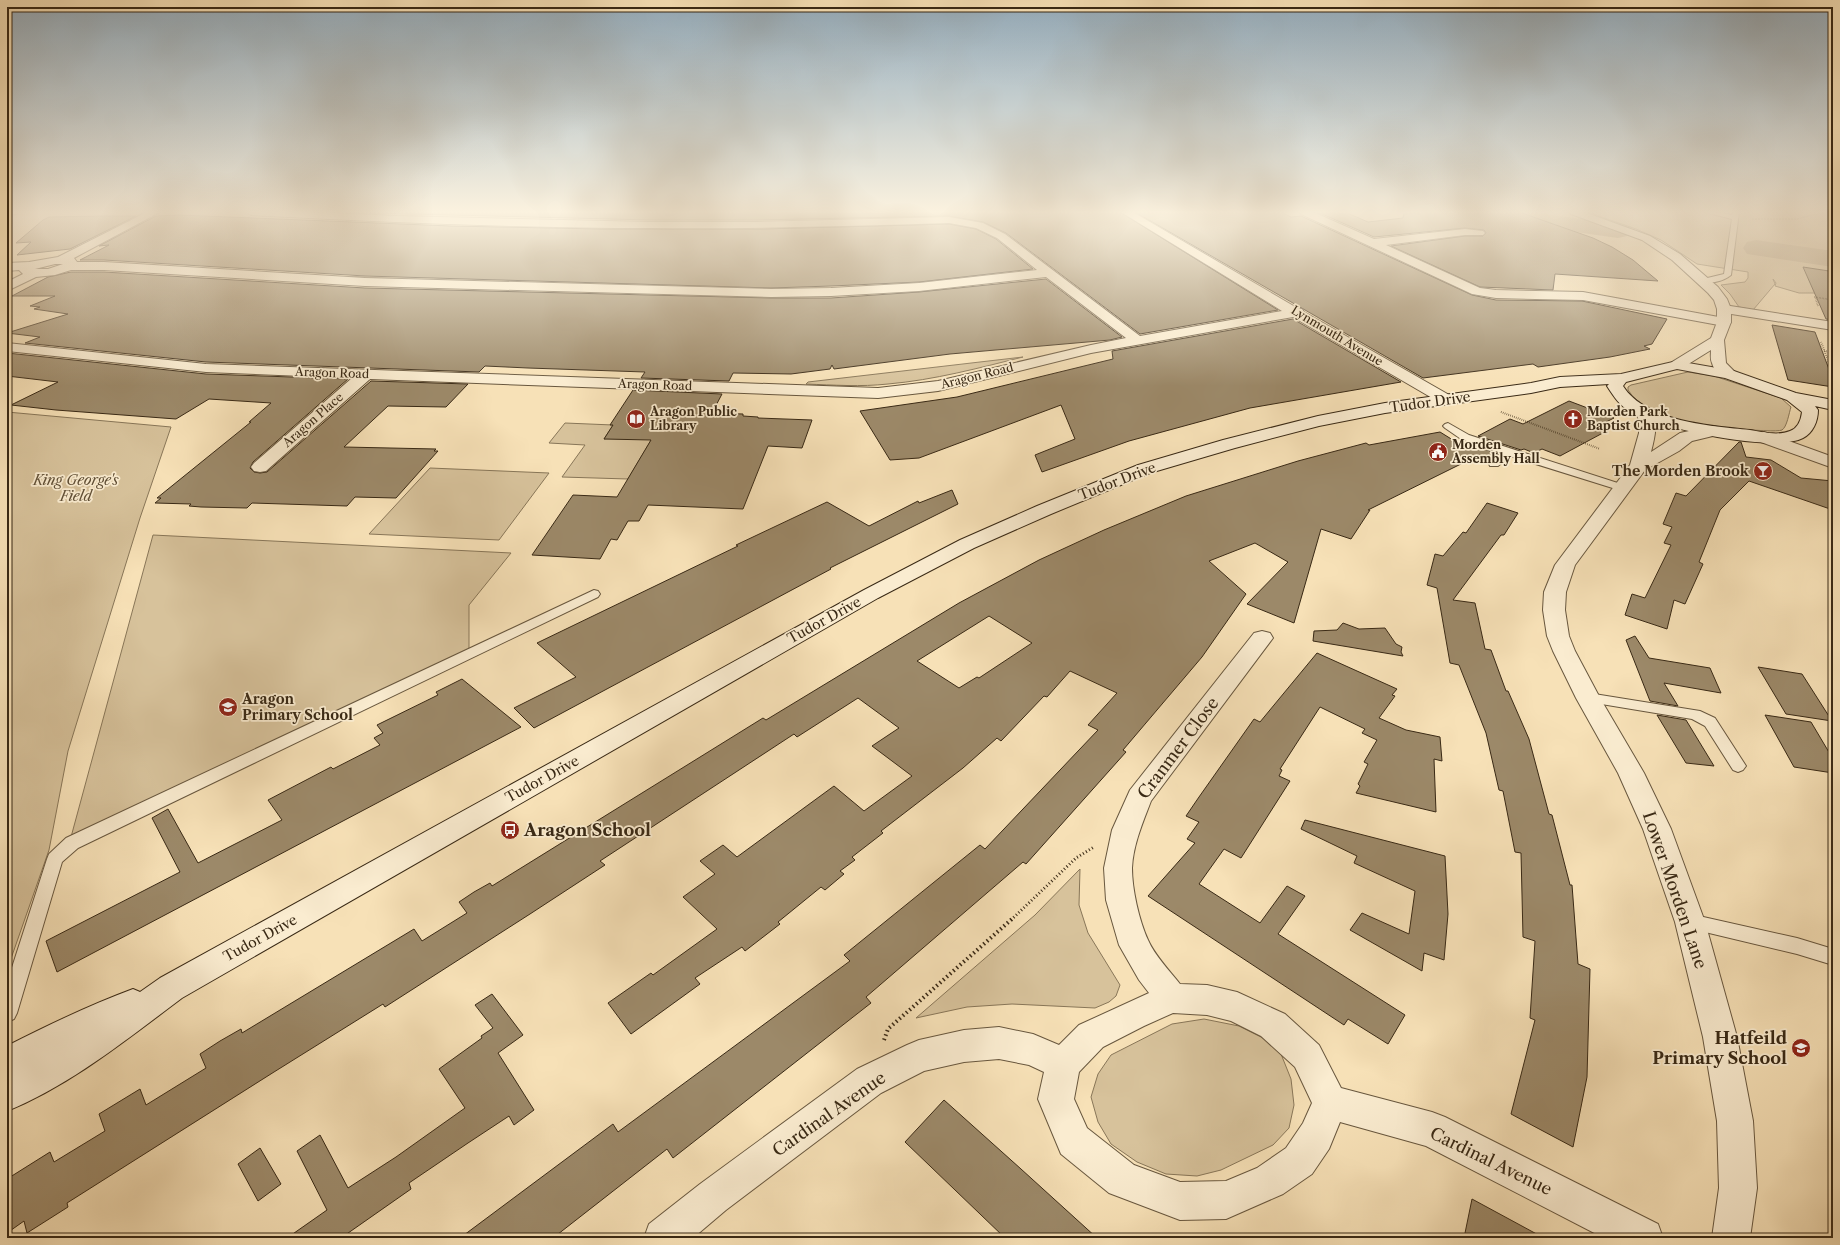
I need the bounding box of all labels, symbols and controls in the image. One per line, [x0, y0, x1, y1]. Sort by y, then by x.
street label: Lynmouth Avenue [1289, 302, 1386, 369]
street label: Aragon Road [938, 359, 1015, 392]
street label: Aragon Road [294, 364, 370, 381]
street label: Aragon Road [617, 376, 693, 393]
street label: Tudor Drive [1388, 387, 1472, 417]
street label: Aragon Place [279, 389, 346, 451]
place label: Aragon Public Library [649, 404, 737, 433]
place label: Morden Park Baptist Church [1587, 404, 1680, 433]
library icon: Aragon Public Library [625, 408, 647, 430]
church icon: Morden Park Baptist Church [1562, 408, 1584, 430]
place label: Morden Assembly Hall [1451, 437, 1540, 466]
public building icon: Morden Assembly Hall [1427, 441, 1449, 463]
street label: Tudor Drive [1076, 458, 1158, 504]
bar icon: The Morden Brook [1752, 460, 1774, 482]
place label: The Morden Brook [1612, 462, 1750, 480]
park label: King George's Field [32, 471, 120, 505]
street label: Tudor Drive [784, 592, 864, 648]
place label: Aragon Primary School [241, 690, 353, 724]
street label: Cranmer Close [1133, 693, 1223, 803]
school or university icon: Aragon Primary School [217, 696, 239, 718]
street label: Tudor Drive [502, 751, 582, 807]
street label: Lower Morden Lane [1639, 809, 1711, 971]
bus stop icon: Aragon School [499, 819, 521, 841]
place label: Aragon School [523, 820, 651, 840]
street label: Tudor Drive [220, 910, 300, 966]
place label: Hatfeild Primary School [1652, 1028, 1788, 1068]
school or university icon: Hatfeild Primary School [1790, 1037, 1812, 1059]
street label: Cardinal Avenue [769, 1068, 889, 1160]
street label: Cardinal Avenue [1427, 1123, 1555, 1199]

